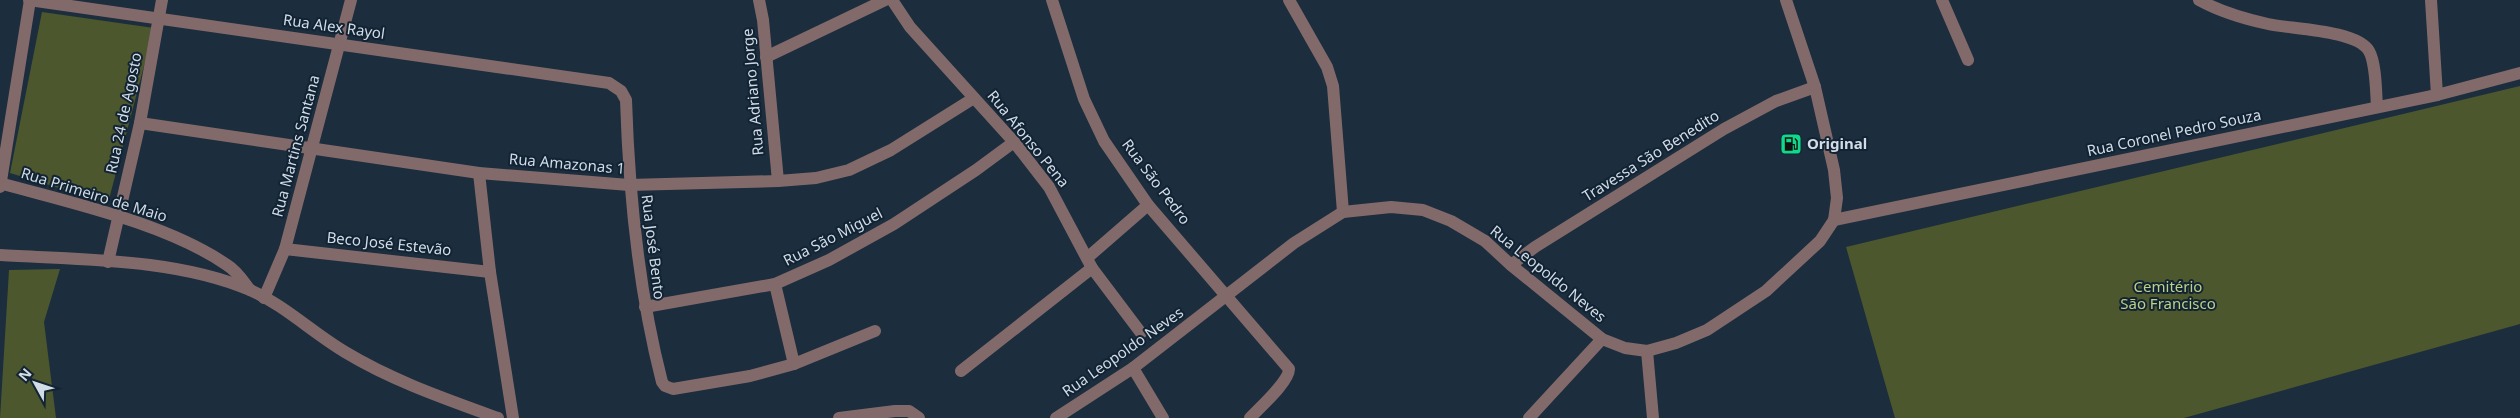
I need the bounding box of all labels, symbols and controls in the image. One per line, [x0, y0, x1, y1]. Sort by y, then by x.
street label: Rua Alex Rayol [282, 9, 386, 43]
street label: Rua Adriano Jorge [736, 28, 768, 156]
street label: Rua 24 de Agosto [100, 50, 146, 175]
street label: Rua Martins Santana [266, 73, 324, 219]
street label: Rua Afonso Pena [983, 86, 1074, 191]
street label: Rua Coronel Pedro Souza [2085, 104, 2263, 160]
street label: Travessa São Benedito [1578, 105, 1723, 205]
fuel station icon: Original [1779, 132, 1803, 156]
place label: Original [1807, 133, 1867, 153]
street label: Rua São Pedro [1118, 135, 1196, 228]
street label: Rua Amazonas 1 [508, 148, 626, 178]
street label: Rua Primeiro de Maio [19, 162, 170, 226]
street label: Rua José Bento [638, 193, 670, 301]
street label: Rua São Miguel [780, 202, 886, 270]
street label: Rua Leopoldo Neves [1487, 220, 1611, 326]
street label: Beco José Estevão [326, 227, 452, 260]
park label: Cemitério São Francisco [2120, 276, 2216, 313]
street label: Rua Leopoldo Neves [1058, 302, 1187, 401]
north arrow [10, 358, 60, 408]
text: N [14, 364, 36, 385]

